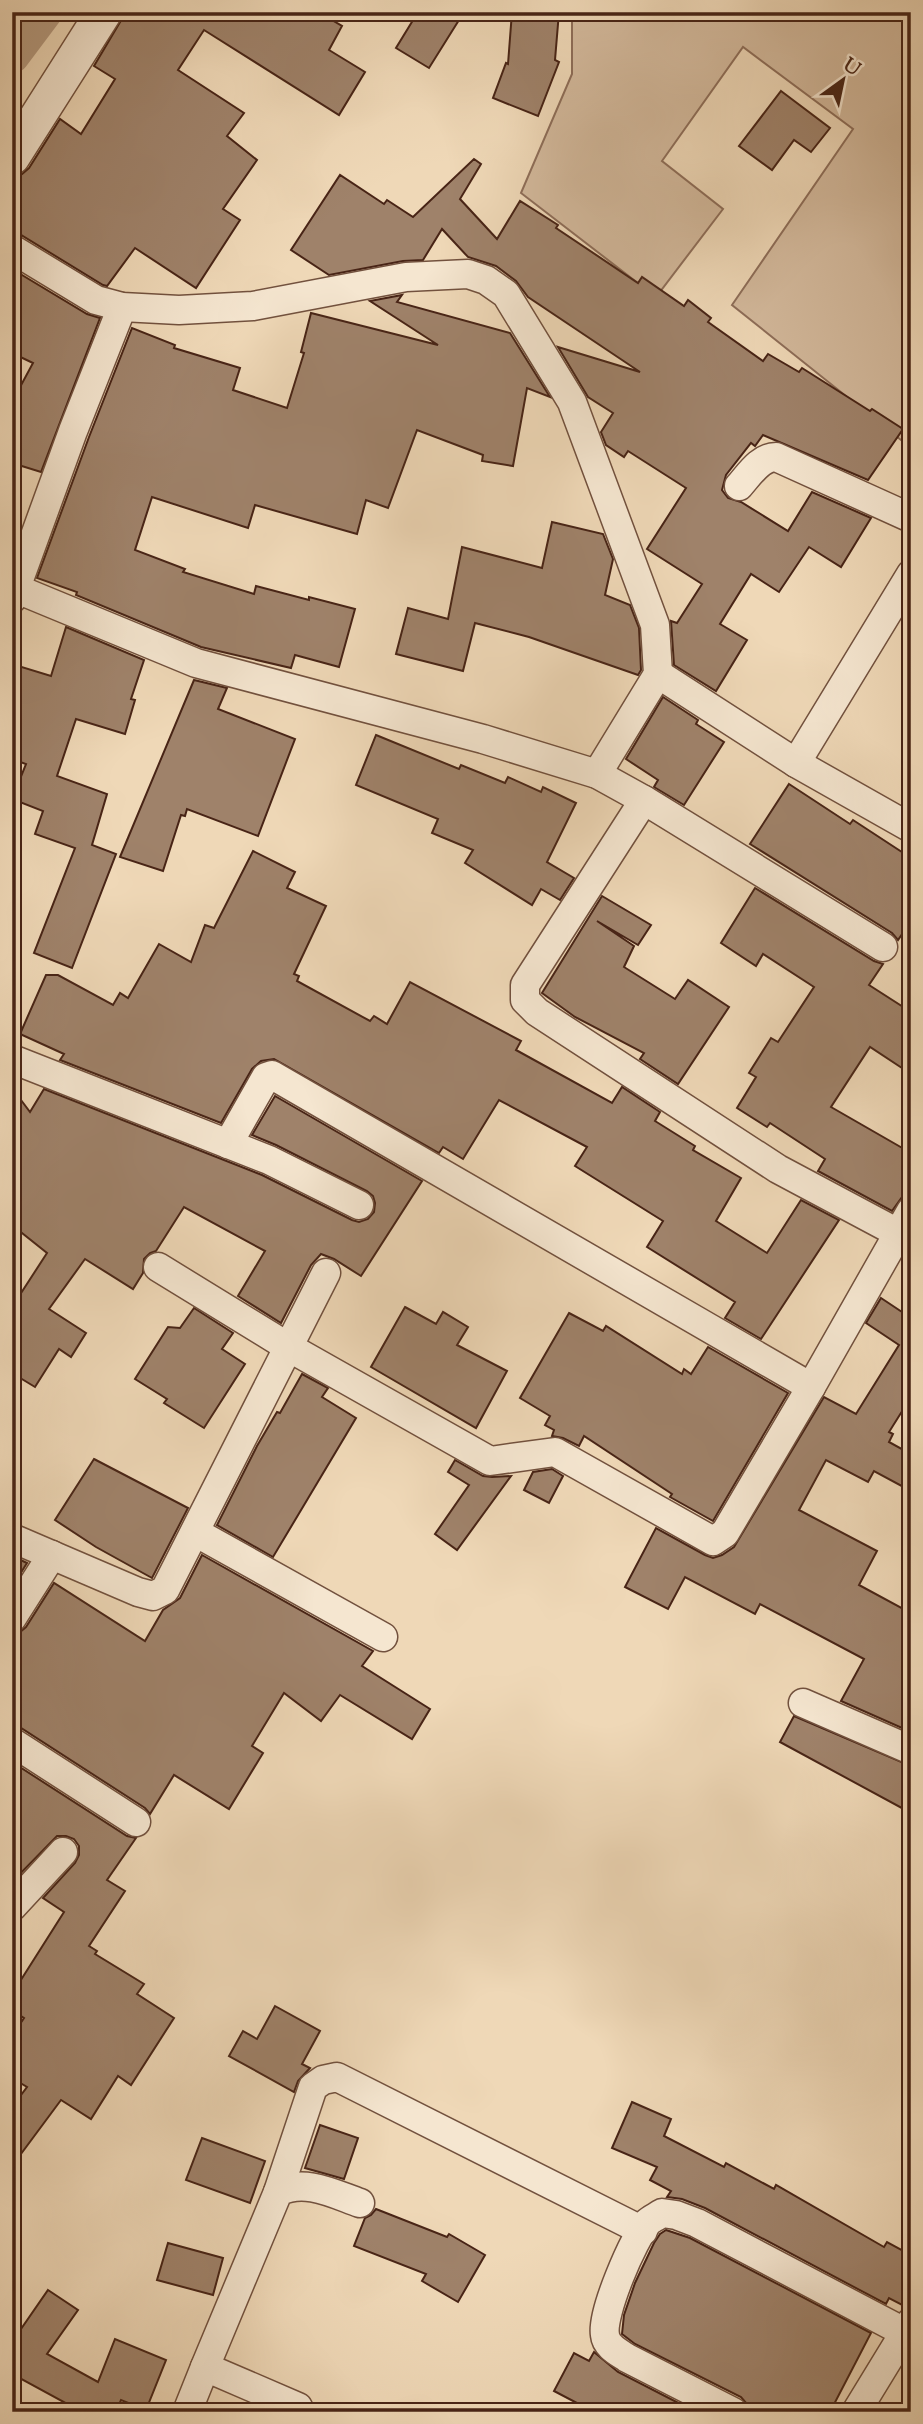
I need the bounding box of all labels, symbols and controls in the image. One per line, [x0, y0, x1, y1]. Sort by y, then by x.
north arrow [808, 46, 878, 116]
text: U [837, 52, 865, 84]

